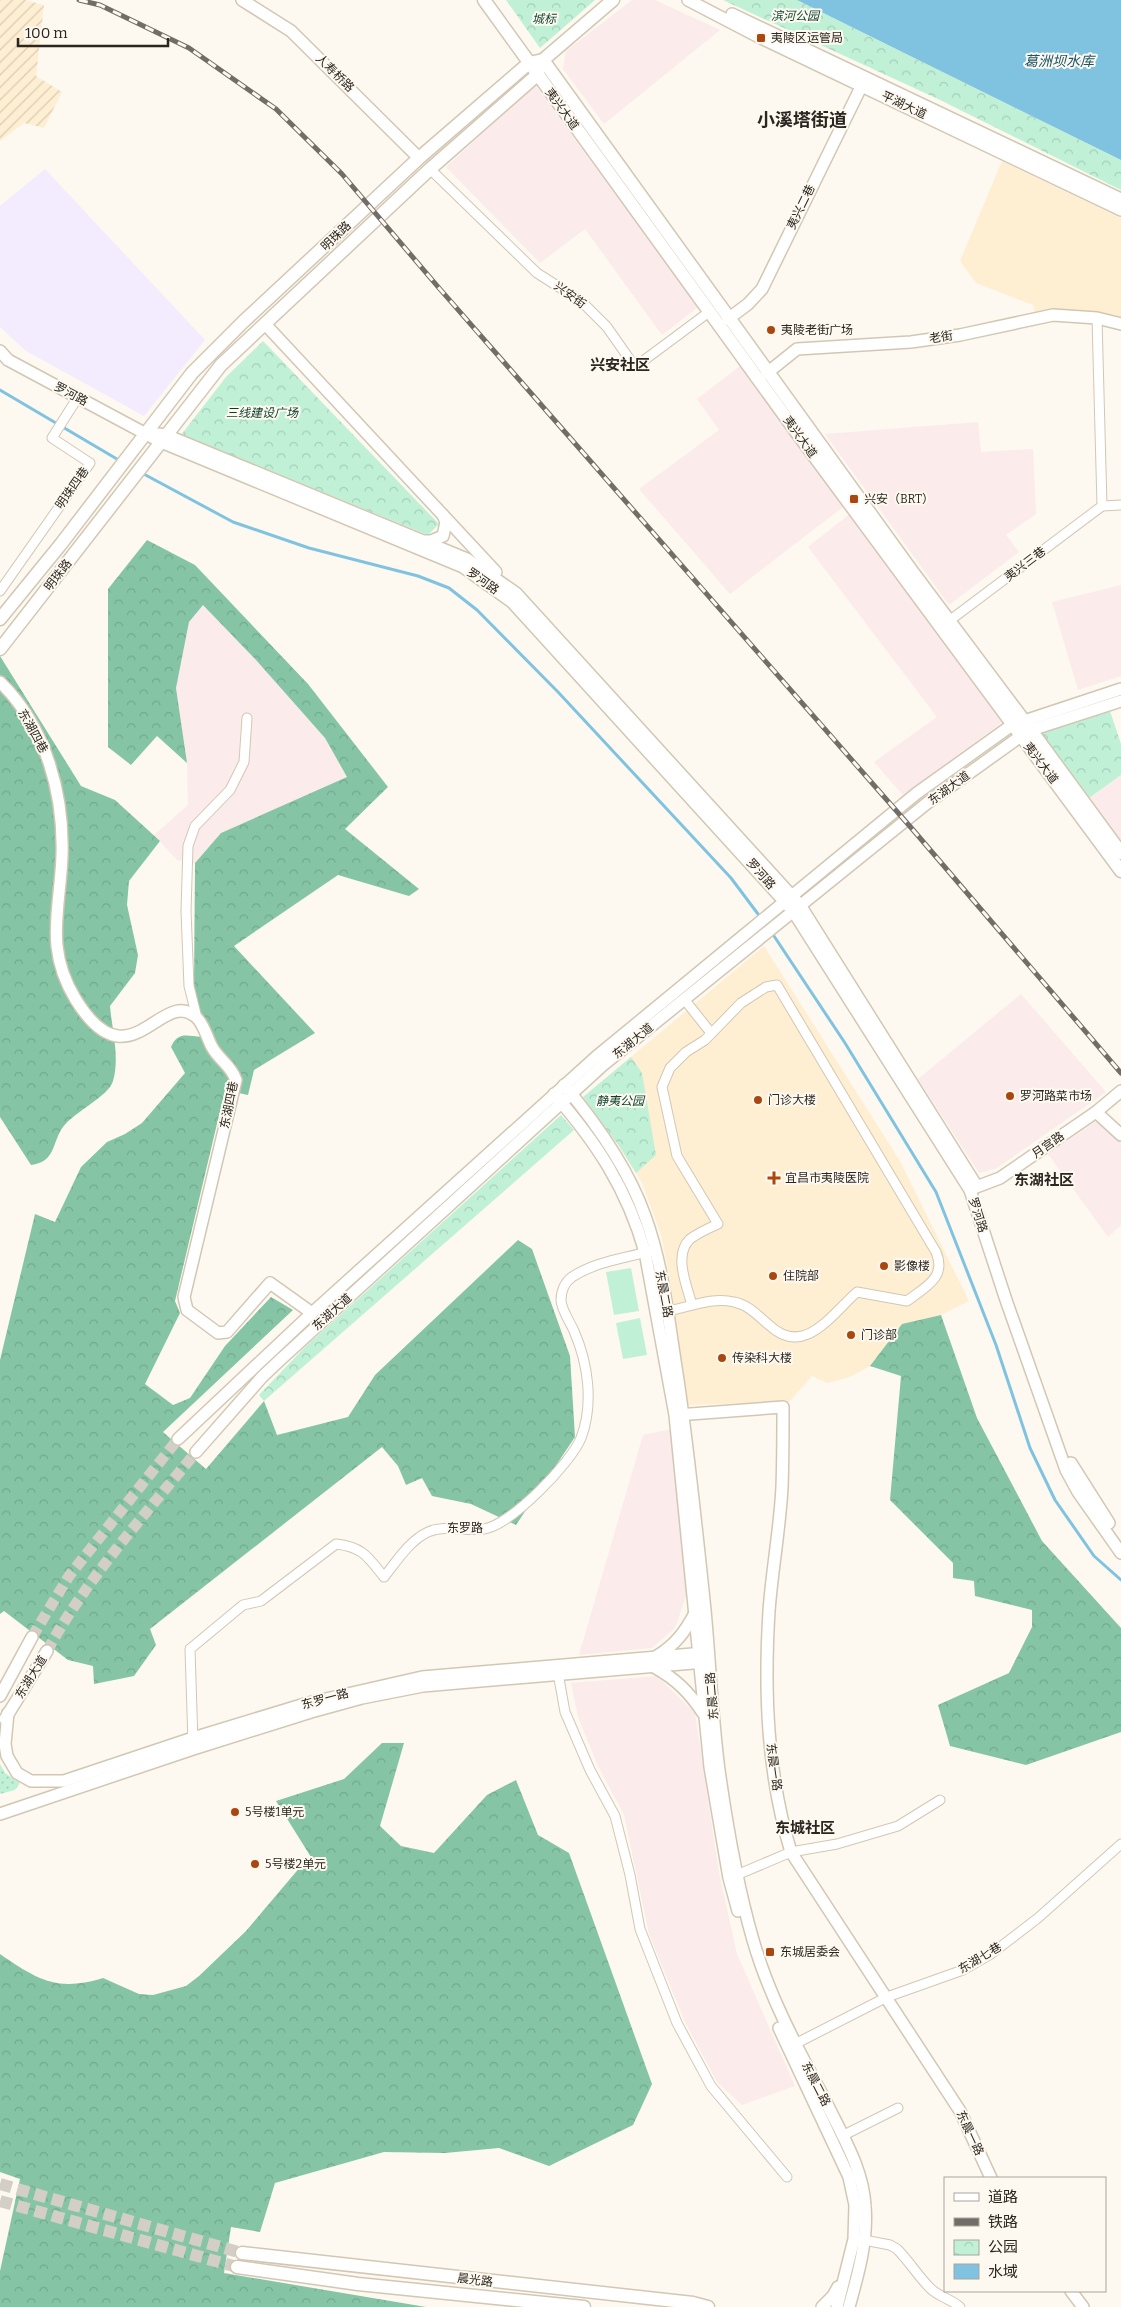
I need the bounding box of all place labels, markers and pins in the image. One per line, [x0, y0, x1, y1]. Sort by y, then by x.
place label: 夷陵区运管局 [771, 31, 843, 45]
marker: 夷陵区运管局 [755, 32, 767, 44]
place label: 夷陵老街广场 [781, 323, 853, 337]
marker: 夷陵老街广场 [765, 324, 777, 336]
place label: 兴安（BRT） [864, 492, 934, 506]
marker: 兴安（BRT） [848, 493, 860, 505]
place label: 罗河路菜市场 [1020, 1089, 1092, 1103]
marker: 罗河路菜市场 [1004, 1090, 1016, 1102]
place label: 门诊大楼 [768, 1093, 816, 1107]
marker: 门诊大楼 [752, 1094, 764, 1106]
marker: 宜昌市夷陵医院 [767, 1171, 781, 1185]
place label: 宜昌市夷陵医院 [785, 1171, 869, 1185]
place label: 影像楼 [894, 1259, 930, 1273]
marker: 影像楼 [878, 1260, 890, 1272]
place label: 住院部 [783, 1269, 819, 1283]
marker: 住院部 [767, 1270, 779, 1282]
place label: 门诊部 [861, 1328, 897, 1342]
marker: 门诊部 [845, 1329, 857, 1341]
place label: 传染科大楼 [732, 1351, 792, 1365]
marker: 传染科大楼 [716, 1352, 728, 1364]
place label: 5号楼1单元 [245, 1805, 304, 1819]
marker: 5号楼1单元 [229, 1806, 241, 1818]
place label: 5号楼2单元 [265, 1857, 326, 1871]
marker: 5号楼2单元 [249, 1858, 261, 1870]
place label: 东城居委会 [780, 1945, 840, 1959]
marker: 东城居委会 [764, 1946, 776, 1958]

